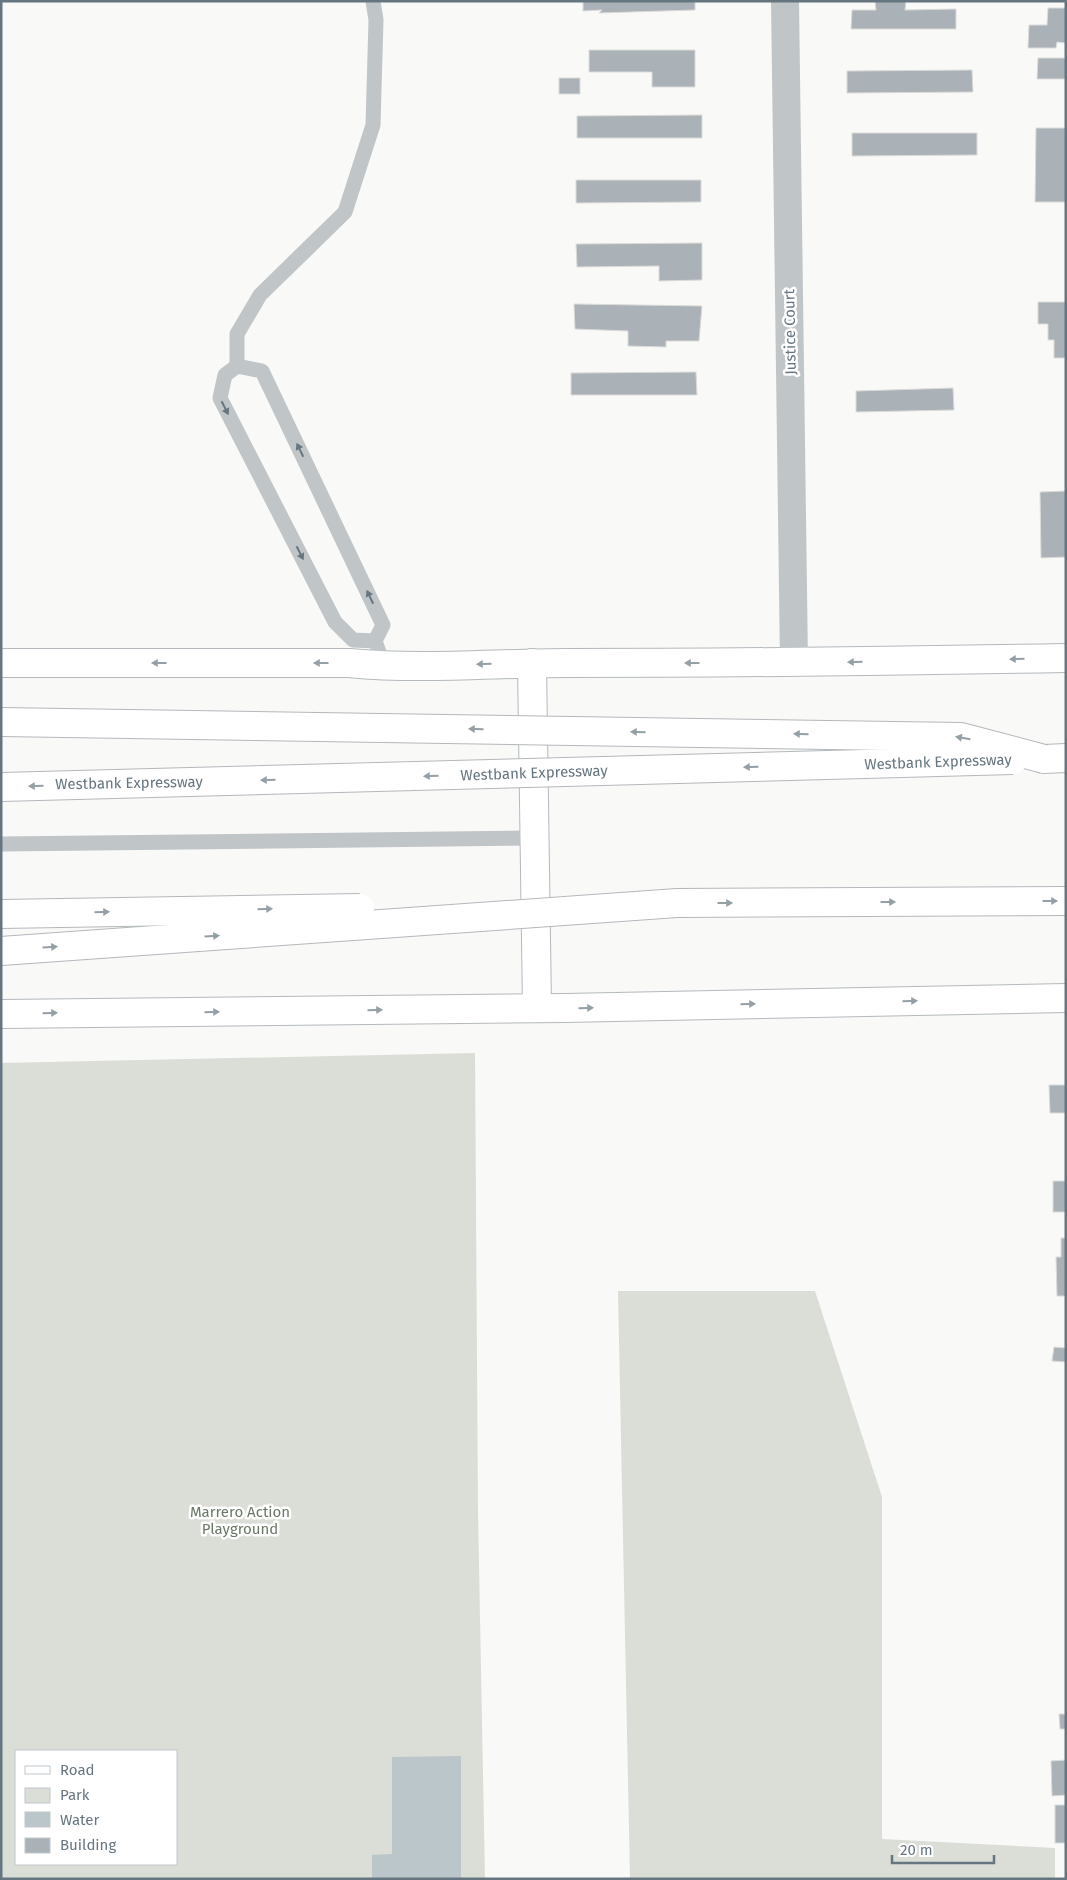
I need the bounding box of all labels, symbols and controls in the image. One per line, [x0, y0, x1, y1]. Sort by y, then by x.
street label: Justice Court [780, 288, 800, 375]
one-way arrow [221, 401, 229, 415]
one-way arrow [295, 443, 303, 457]
one-way arrow [296, 545, 304, 560]
one-way arrow [366, 590, 374, 604]
one-way arrow [1009, 655, 1025, 663]
one-way arrow [846, 658, 862, 666]
one-way arrow [151, 659, 167, 667]
one-way arrow [313, 659, 329, 667]
one-way arrow [684, 659, 700, 667]
one-way arrow [475, 660, 491, 668]
one-way arrow [468, 725, 484, 733]
one-way arrow [630, 728, 646, 736]
one-way arrow [793, 730, 809, 738]
one-way arrow [955, 734, 971, 742]
street label: Westbank Expressway [864, 750, 1013, 774]
street label: Westbank Expressway [460, 761, 609, 785]
one-way arrow [742, 763, 758, 771]
one-way arrow [423, 772, 439, 780]
street label: Westbank Expressway [55, 773, 204, 793]
one-way arrow [260, 776, 276, 784]
one-way arrow [28, 782, 44, 790]
one-way arrow [1043, 897, 1059, 905]
one-way arrow [880, 898, 896, 906]
one-way arrow [718, 899, 734, 907]
one-way arrow [257, 905, 273, 913]
one-way arrow [95, 908, 111, 916]
one-way arrow [204, 931, 220, 939]
one-way arrow [42, 943, 58, 951]
one-way arrow [903, 997, 919, 1005]
one-way arrow [740, 1000, 756, 1008]
one-way arrow [578, 1003, 594, 1011]
one-way arrow [367, 1006, 383, 1014]
one-way arrow [205, 1007, 221, 1015]
one-way arrow [42, 1009, 58, 1017]
park label: Marrero Action Playground [190, 1503, 290, 1538]
legend [15, 1750, 178, 1865]
text: Road [60, 1761, 95, 1779]
text: Park [60, 1786, 90, 1804]
text: Water [60, 1811, 99, 1829]
scale bar [892, 1832, 994, 1864]
text: Building [60, 1836, 116, 1854]
text: 20 m [900, 1841, 933, 1859]

